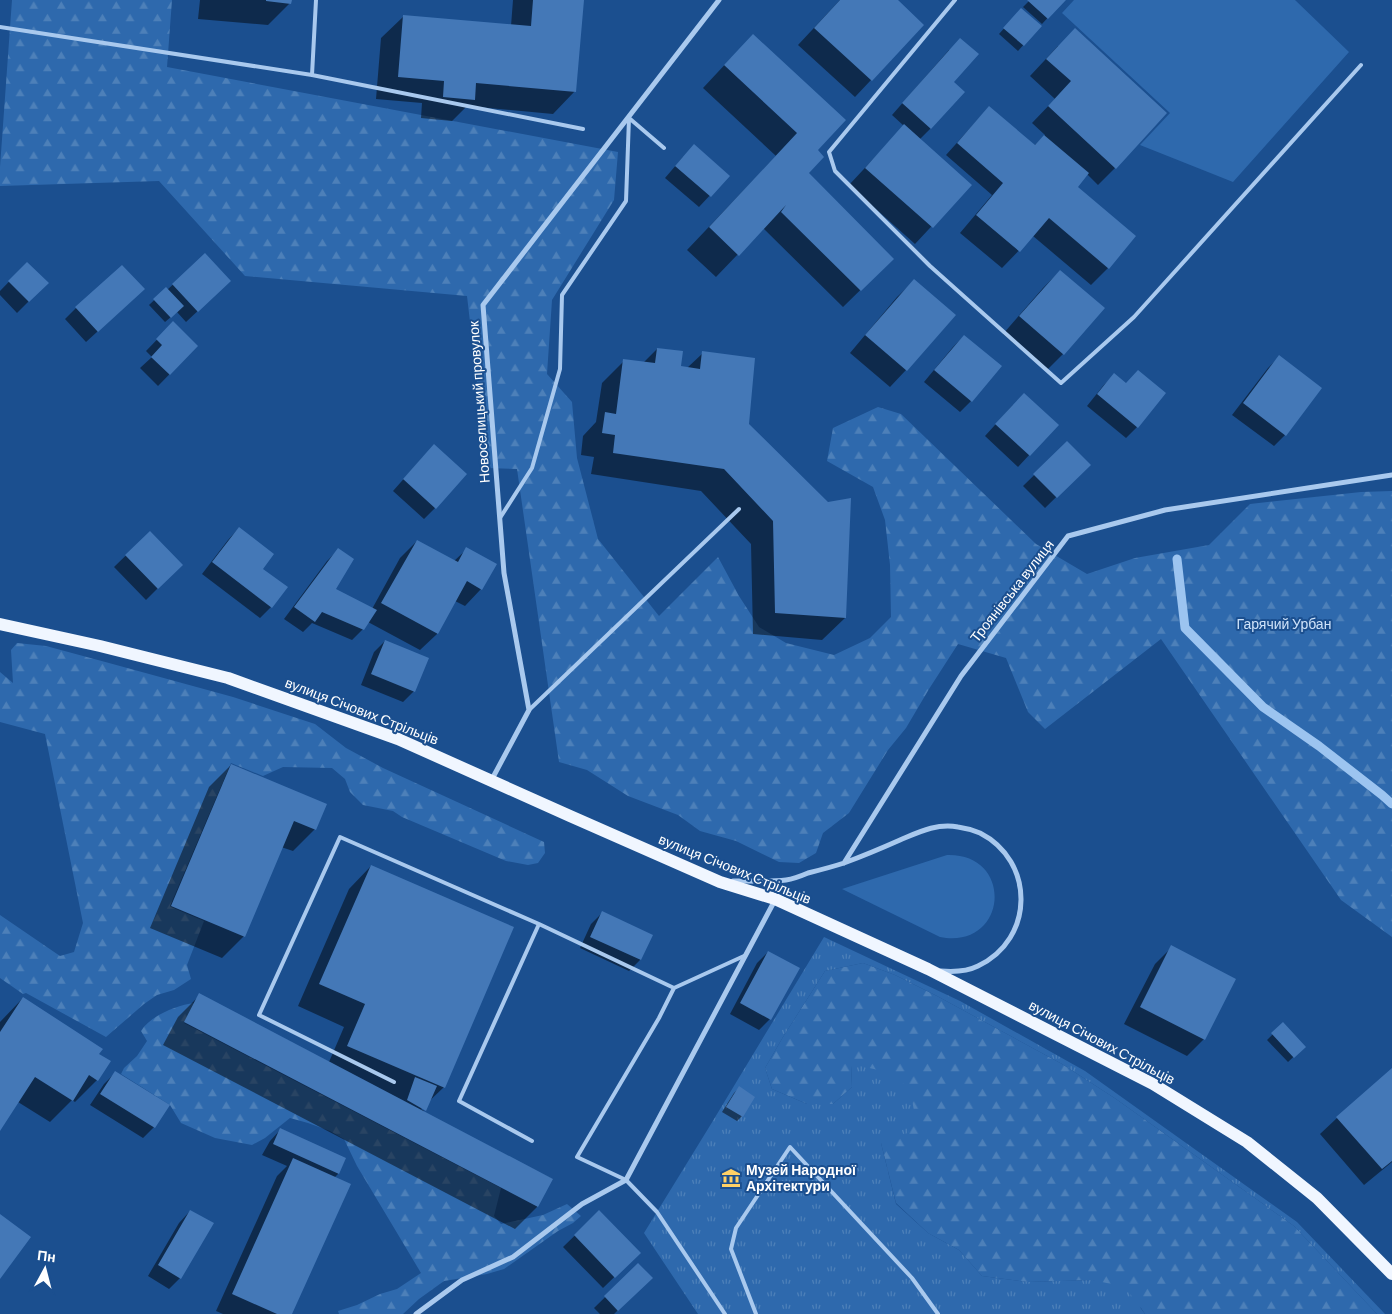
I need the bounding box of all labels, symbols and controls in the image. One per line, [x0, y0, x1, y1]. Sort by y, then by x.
street label: Новоселицький провулок [464, 320, 493, 484]
street label: Троянівська вулиця [966, 536, 1057, 645]
park label: Гарячий Урбан [1237, 615, 1331, 632]
street label: вулиця Січових Стрільців [283, 673, 441, 748]
street label: вулиця Січових Стрільців [656, 830, 814, 907]
street label: вулиця Січових Стрільців [1026, 996, 1178, 1087]
place label: Музей Народної Архітектури [746, 1161, 857, 1194]
museum icon: Музей Народної Архітектури [720, 1167, 742, 1189]
north arrow [20, 1244, 70, 1294]
text: Пн [36, 1246, 57, 1265]

